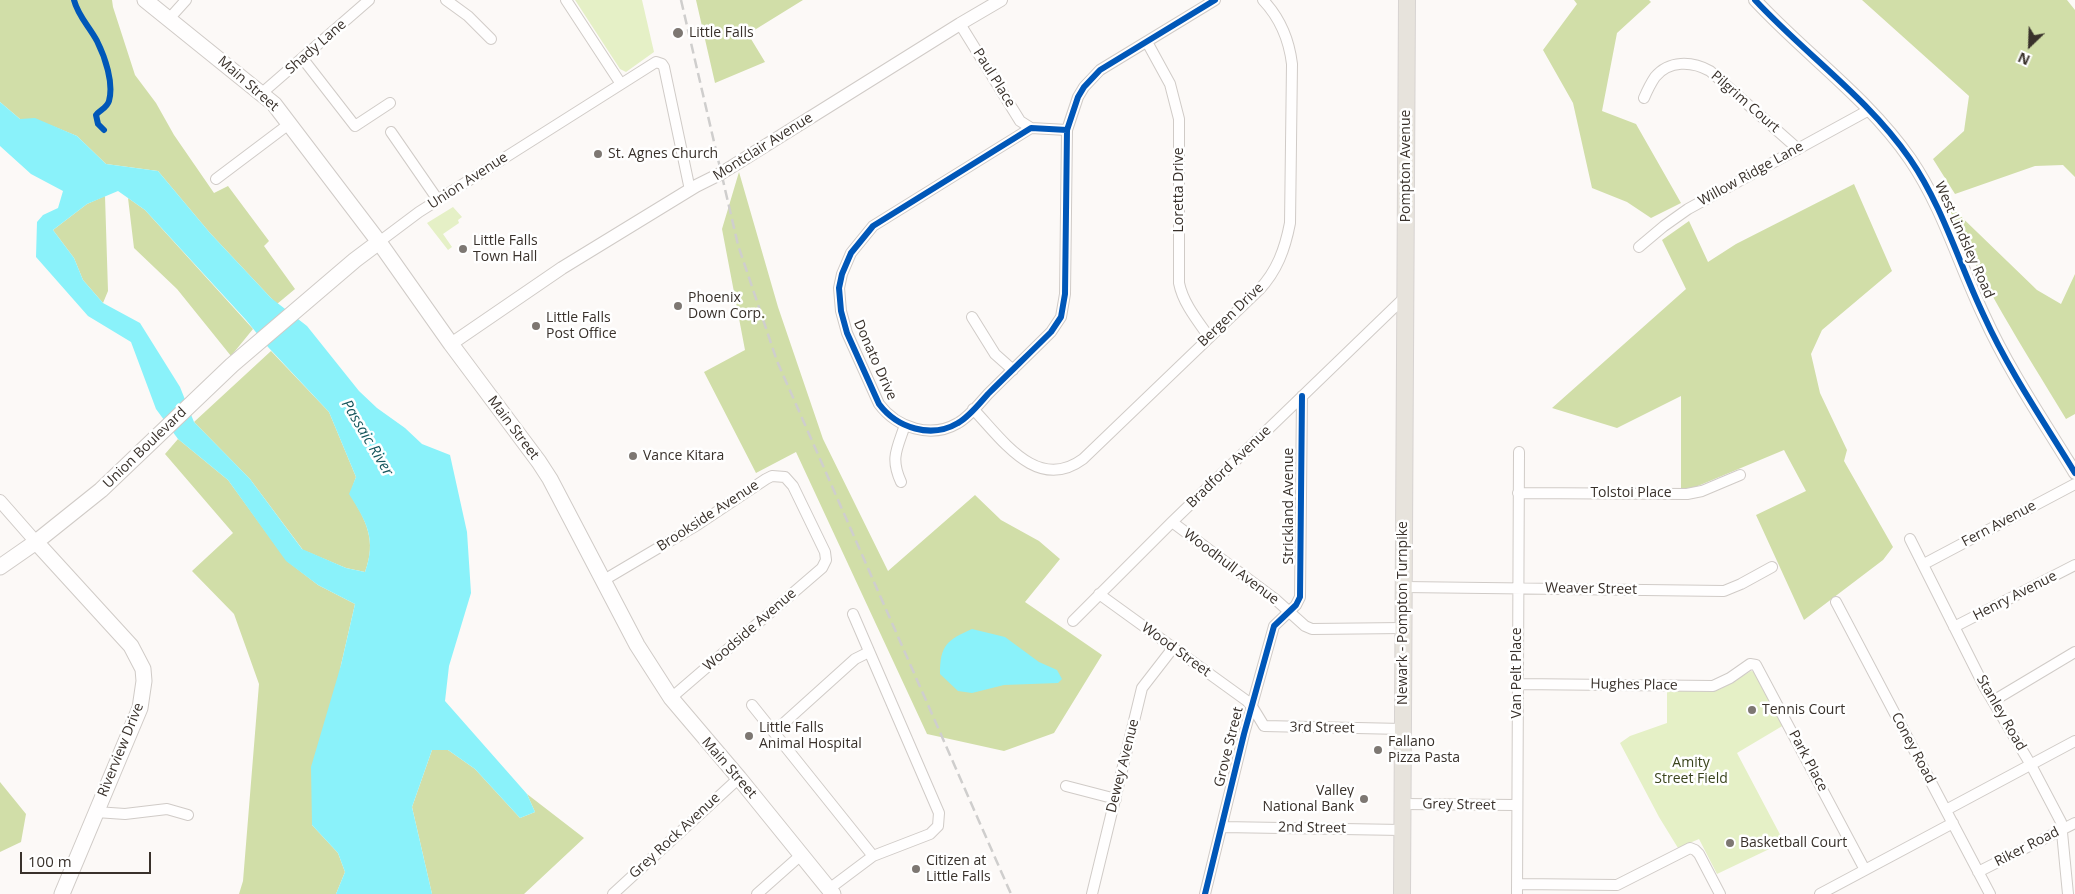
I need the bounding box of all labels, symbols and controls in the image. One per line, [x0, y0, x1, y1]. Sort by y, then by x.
street label: Shady Lane [282, 16, 350, 78]
north arrow [2005, 20, 2055, 70]
place label: Little Falls [689, 25, 754, 41]
marker: Little Falls [671, 26, 685, 40]
street label: Paul Place [969, 45, 1019, 111]
text: N [2015, 48, 2033, 70]
street label: Main Street [214, 53, 282, 115]
street label: Pilgrim Court [1707, 68, 1783, 136]
street label: Montclair Avenue [710, 110, 816, 184]
street label: Pompton Avenue [1398, 110, 1414, 222]
street label: Willow Ridge Lane [1695, 138, 1807, 210]
place label: St. Agnes Church [608, 146, 718, 162]
marker: St. Agnes Church [592, 148, 604, 160]
street label: Loretta Drive [1171, 148, 1187, 232]
street label: Union Avenue [425, 149, 511, 213]
street label: West Lindsley Road [1931, 179, 1997, 301]
place label: Little Falls Town Hall [473, 233, 538, 266]
marker: Little Falls Town Hall [457, 243, 469, 255]
street label: Bergen Drive [1195, 280, 1267, 350]
place label: Phoenix Down Corp. [688, 290, 765, 322]
marker: Phoenix Down Corp. [672, 300, 684, 312]
place label: Little Falls Post Office [546, 310, 617, 342]
street label: Donato Drive [850, 317, 900, 403]
marker: Little Falls Post Office [530, 320, 542, 332]
street label: Main Street [484, 393, 542, 463]
water label: Passaic River [337, 397, 397, 479]
street label: Union Boulevard [100, 404, 190, 492]
street label: Bradford Avenue [1183, 422, 1275, 512]
place label: Vance Kitara [643, 448, 724, 464]
street label: Strickland Avenue [1281, 448, 1297, 564]
marker: Vance Kitara [627, 450, 639, 462]
street label: Brookside Avenue [654, 477, 762, 555]
street label: Tolstoi Place [1590, 485, 1672, 501]
street label: Fern Avenue [1959, 497, 2039, 551]
street label: Newark - Pompton Turnpike [1395, 521, 1411, 705]
street label: Woodhull Avenue [1180, 526, 1282, 608]
street label: Henry Avenue [1970, 568, 2060, 624]
street label: Weaver Street [1545, 580, 1637, 598]
street label: Woodside Avenue [700, 585, 800, 675]
street label: Wood Street [1138, 619, 1214, 681]
street label: Van Pelt Place [1509, 627, 1525, 719]
street label: Stanley Road [1973, 672, 2029, 754]
street label: Hughes Place [1590, 676, 1678, 694]
street label: Riverview Drive [95, 701, 147, 799]
place label: Tennis Court [1762, 702, 1845, 718]
marker: Tennis Court [1746, 704, 1758, 716]
street label: Grove Street [1211, 705, 1247, 789]
street label: Coney Road [1887, 710, 1939, 786]
street label: Dewey Avenue [1103, 717, 1143, 815]
street label: 3rd Street [1289, 719, 1355, 737]
place label: Little Falls Animal Hospital [759, 720, 862, 752]
street label: Park Place [1785, 727, 1831, 795]
marker: Little Falls Animal Hospital [743, 730, 755, 742]
street label: Main Street [698, 734, 760, 802]
place label: Fallano Pizza Pasta [1388, 734, 1460, 766]
marker: Fallano Pizza Pasta [1372, 744, 1384, 756]
park label: Amity Street Field [1654, 755, 1728, 788]
place label: Valley National Bank [1262, 783, 1354, 816]
street label: Grey Rock Avenue [626, 790, 724, 882]
marker: Valley National Bank [1358, 793, 1370, 805]
street label: Grey Street [1422, 796, 1496, 814]
street label: 2nd Street [1278, 819, 1346, 837]
street label: Riker Road [1992, 824, 2062, 870]
place label: Basketball Court [1740, 835, 1847, 851]
marker: Basketball Court [1724, 837, 1736, 849]
scale bar [22, 842, 154, 874]
text: 100 m [28, 851, 72, 871]
place label: Citizen at Little Falls [926, 853, 991, 886]
marker: Citizen at Little Falls [910, 863, 922, 875]

